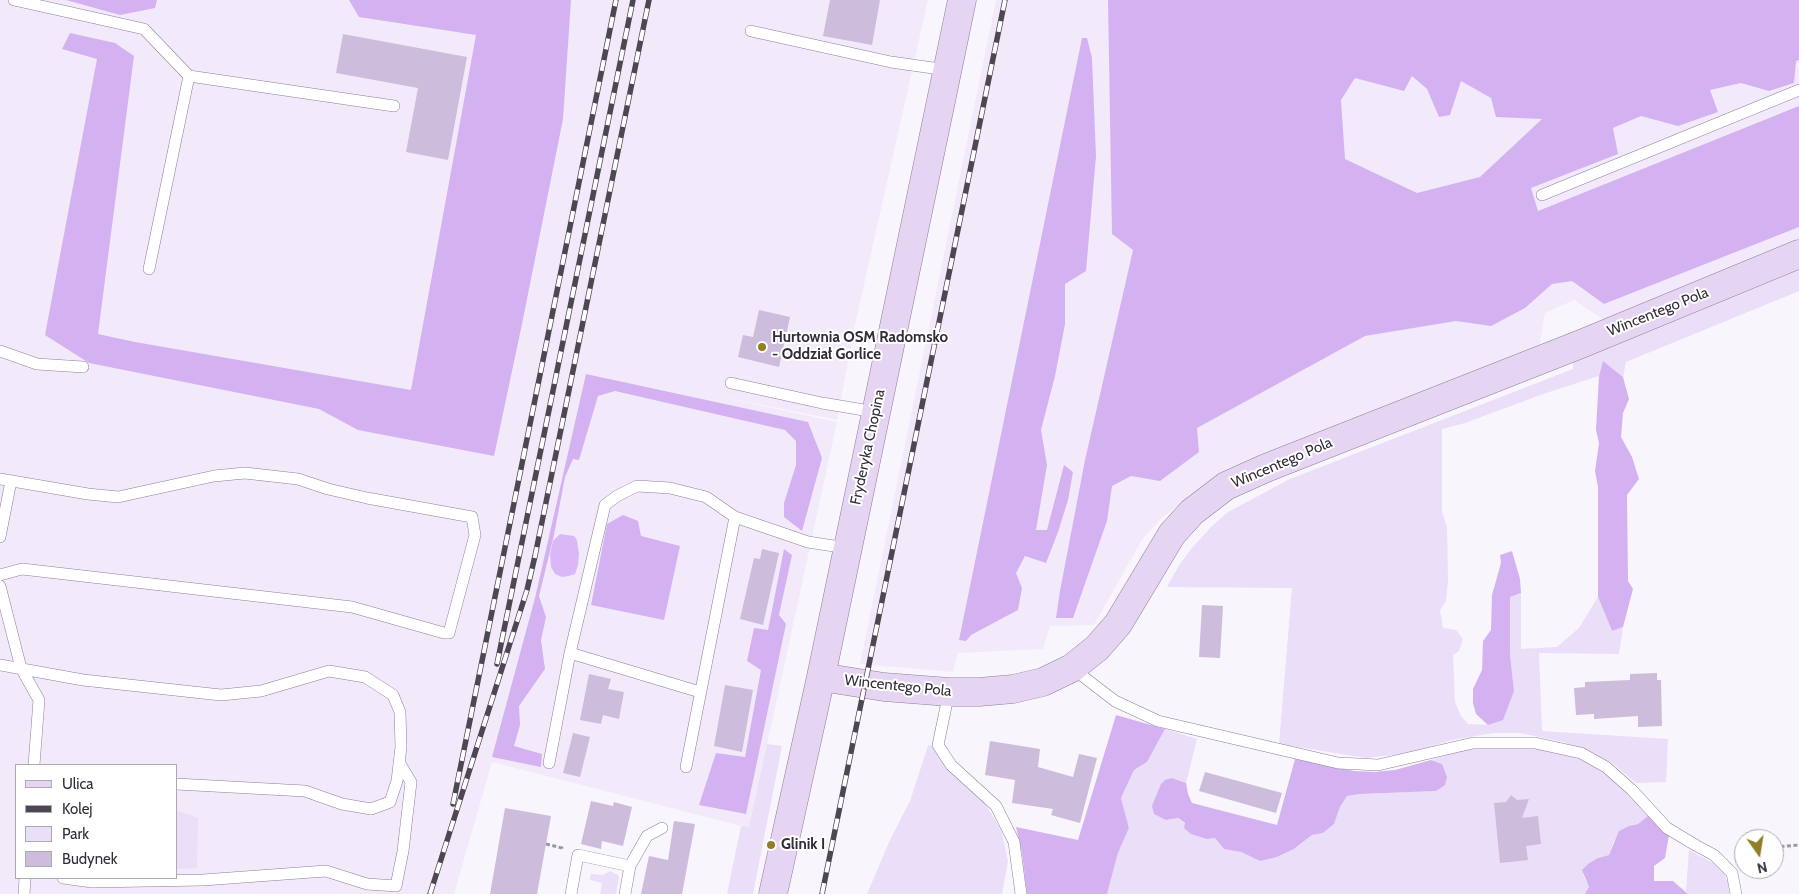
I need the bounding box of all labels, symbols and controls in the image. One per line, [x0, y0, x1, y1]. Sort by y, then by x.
street label: Wincentego Pola [1605, 284, 1711, 340]
place label: Hurtownia OSM Radomsko - Oddział Gorlice [772, 329, 948, 364]
marker: Hurtownia OSM Radomsko - Oddział Gorlice [756, 341, 768, 353]
street label: Fryderyka Chopina [847, 388, 889, 506]
street label: Wincentego Pola [1229, 434, 1335, 492]
street label: Wincentego Pola [844, 671, 952, 701]
legend [15, 764, 178, 879]
text: Ulica [62, 775, 93, 793]
text: Kolej [62, 800, 93, 818]
text: Park [62, 825, 89, 843]
north arrow [1734, 829, 1784, 879]
place label: Glinik I [781, 836, 825, 854]
marker: Glinik I [765, 839, 777, 851]
text: Budynek [62, 850, 117, 868]
text: N [1755, 858, 1769, 878]

